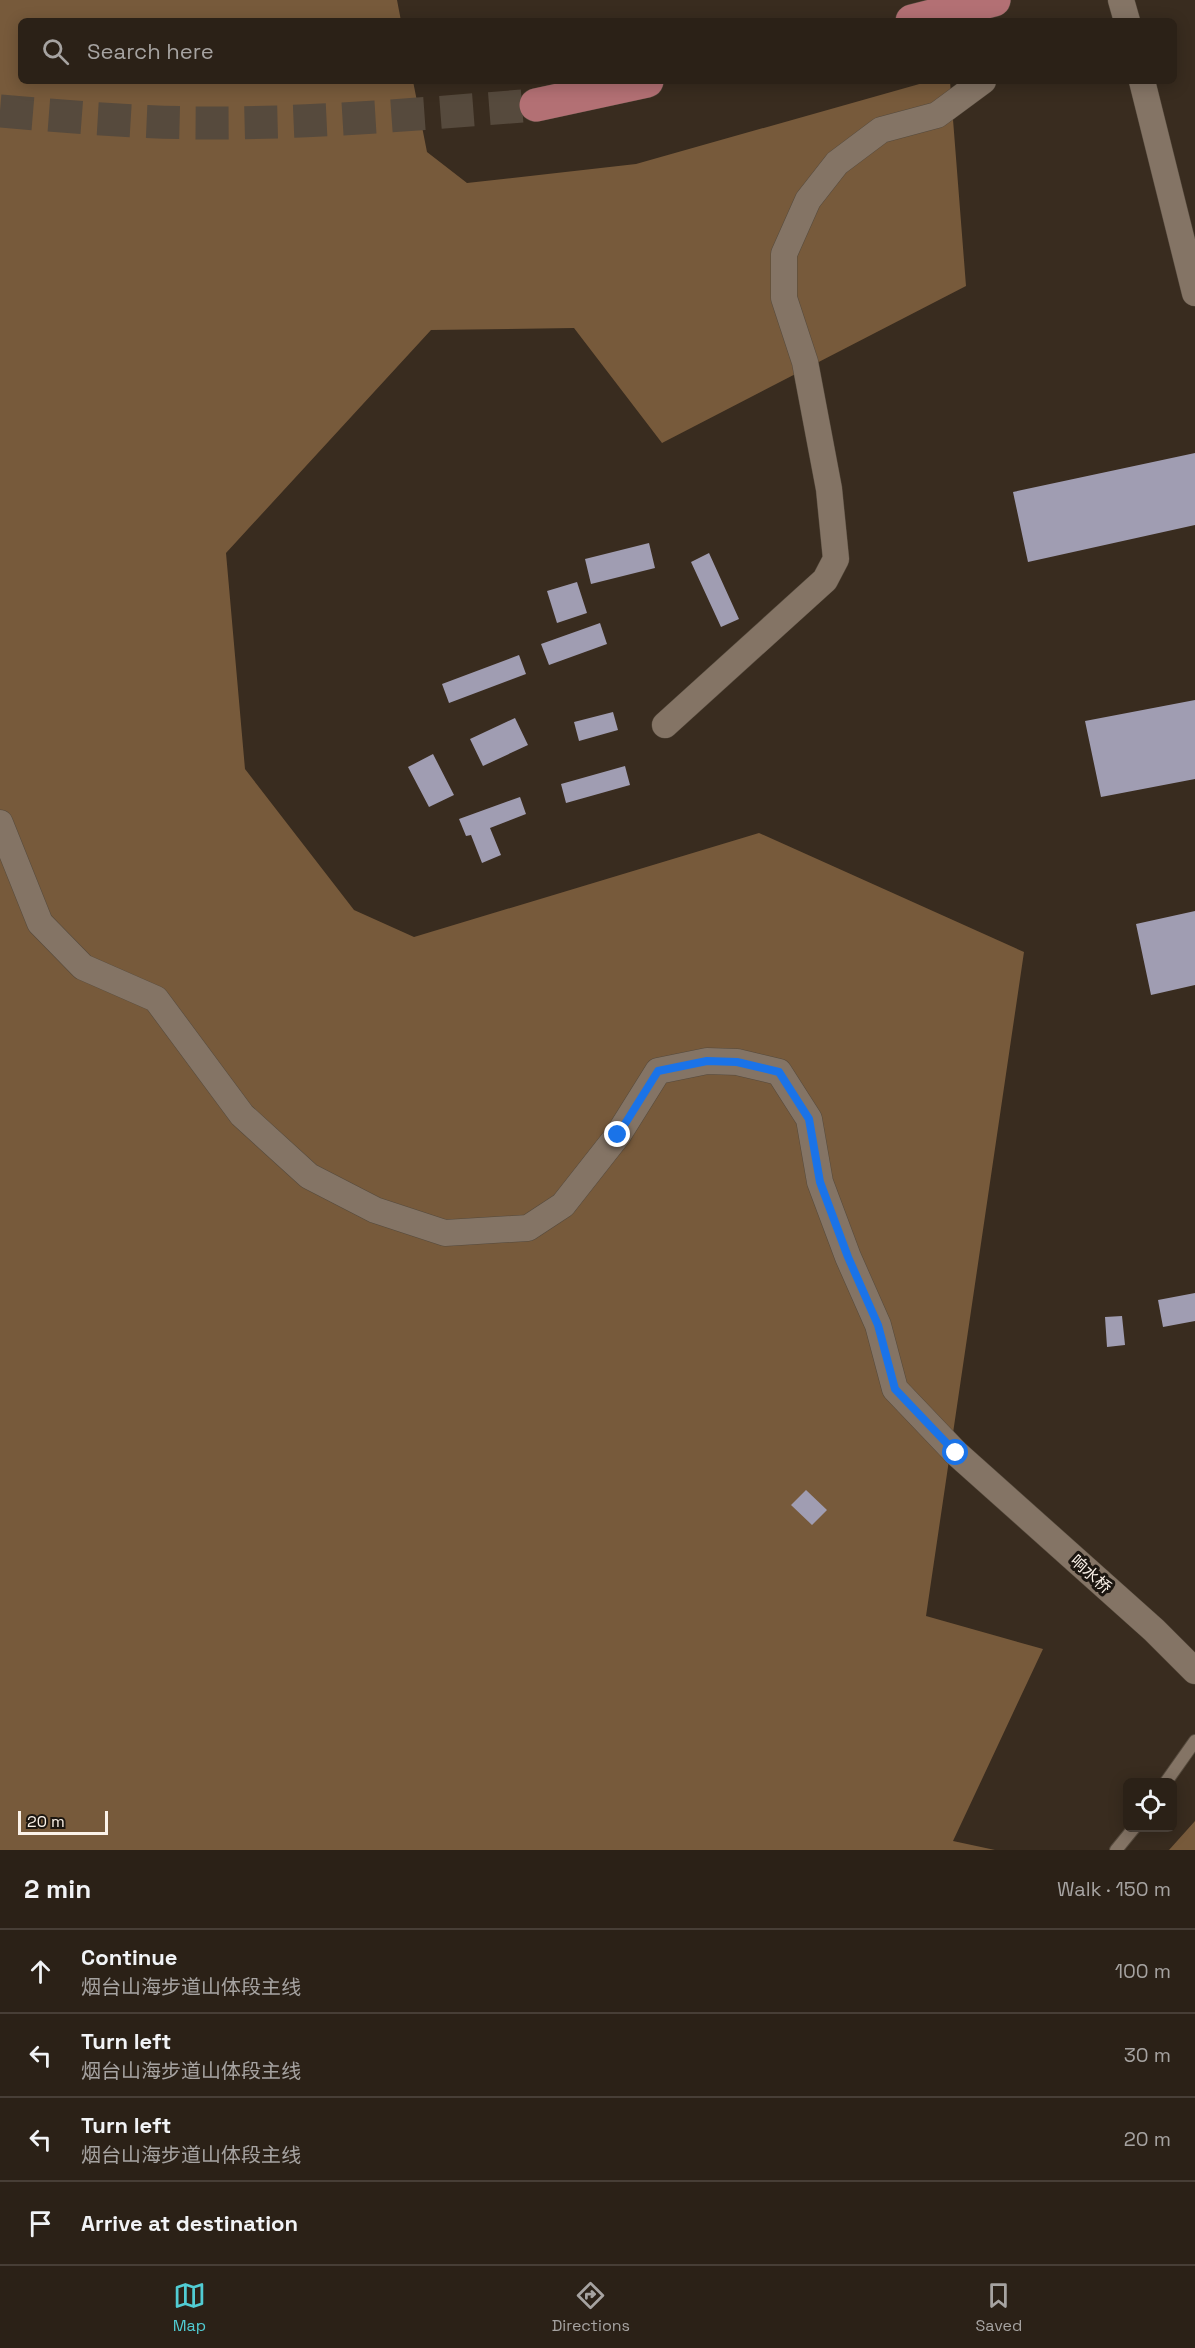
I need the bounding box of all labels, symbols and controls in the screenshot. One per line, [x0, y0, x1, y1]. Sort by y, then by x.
search box [18, 18, 1177, 84]
icon: search [39, 35, 72, 68]
text: Search here [87, 37, 214, 65]
route end [604, 1121, 630, 1147]
route start [942, 1439, 968, 1465]
street label: 响水桥 [1066, 1550, 1116, 1598]
map controls [1123, 1778, 1177, 1832]
button: locate [1123, 1778, 1177, 1832]
scale bar [18, 1808, 108, 1836]
text: 20 m [27, 1811, 65, 1832]
text: 2 min [24, 1872, 91, 1906]
text: Walk · 150 m [1057, 1876, 1171, 1902]
text: Continue [81, 1943, 177, 1971]
icon: ahead [24, 1955, 57, 1988]
text: 100 m [1115, 1958, 1171, 1984]
text: 烟台山海步道山体段主线 [81, 1974, 301, 2000]
text: Turn left [81, 2027, 171, 2055]
icon: left [24, 2039, 57, 2072]
text: 30 m [1124, 2042, 1171, 2068]
text: 烟台山海步道山体段主线 [81, 2058, 301, 2084]
text: Turn left [81, 2111, 171, 2139]
icon: left [24, 2123, 57, 2156]
text: 20 m [1124, 2126, 1171, 2152]
text: 烟台山海步道山体段主线 [81, 2142, 301, 2168]
icon: arrive [24, 2207, 57, 2240]
text: Arrive at destination [81, 2209, 298, 2237]
tab: Map [173, 2279, 206, 2336]
tab: Directions [552, 2279, 630, 2336]
tab: Saved [976, 2279, 1022, 2336]

